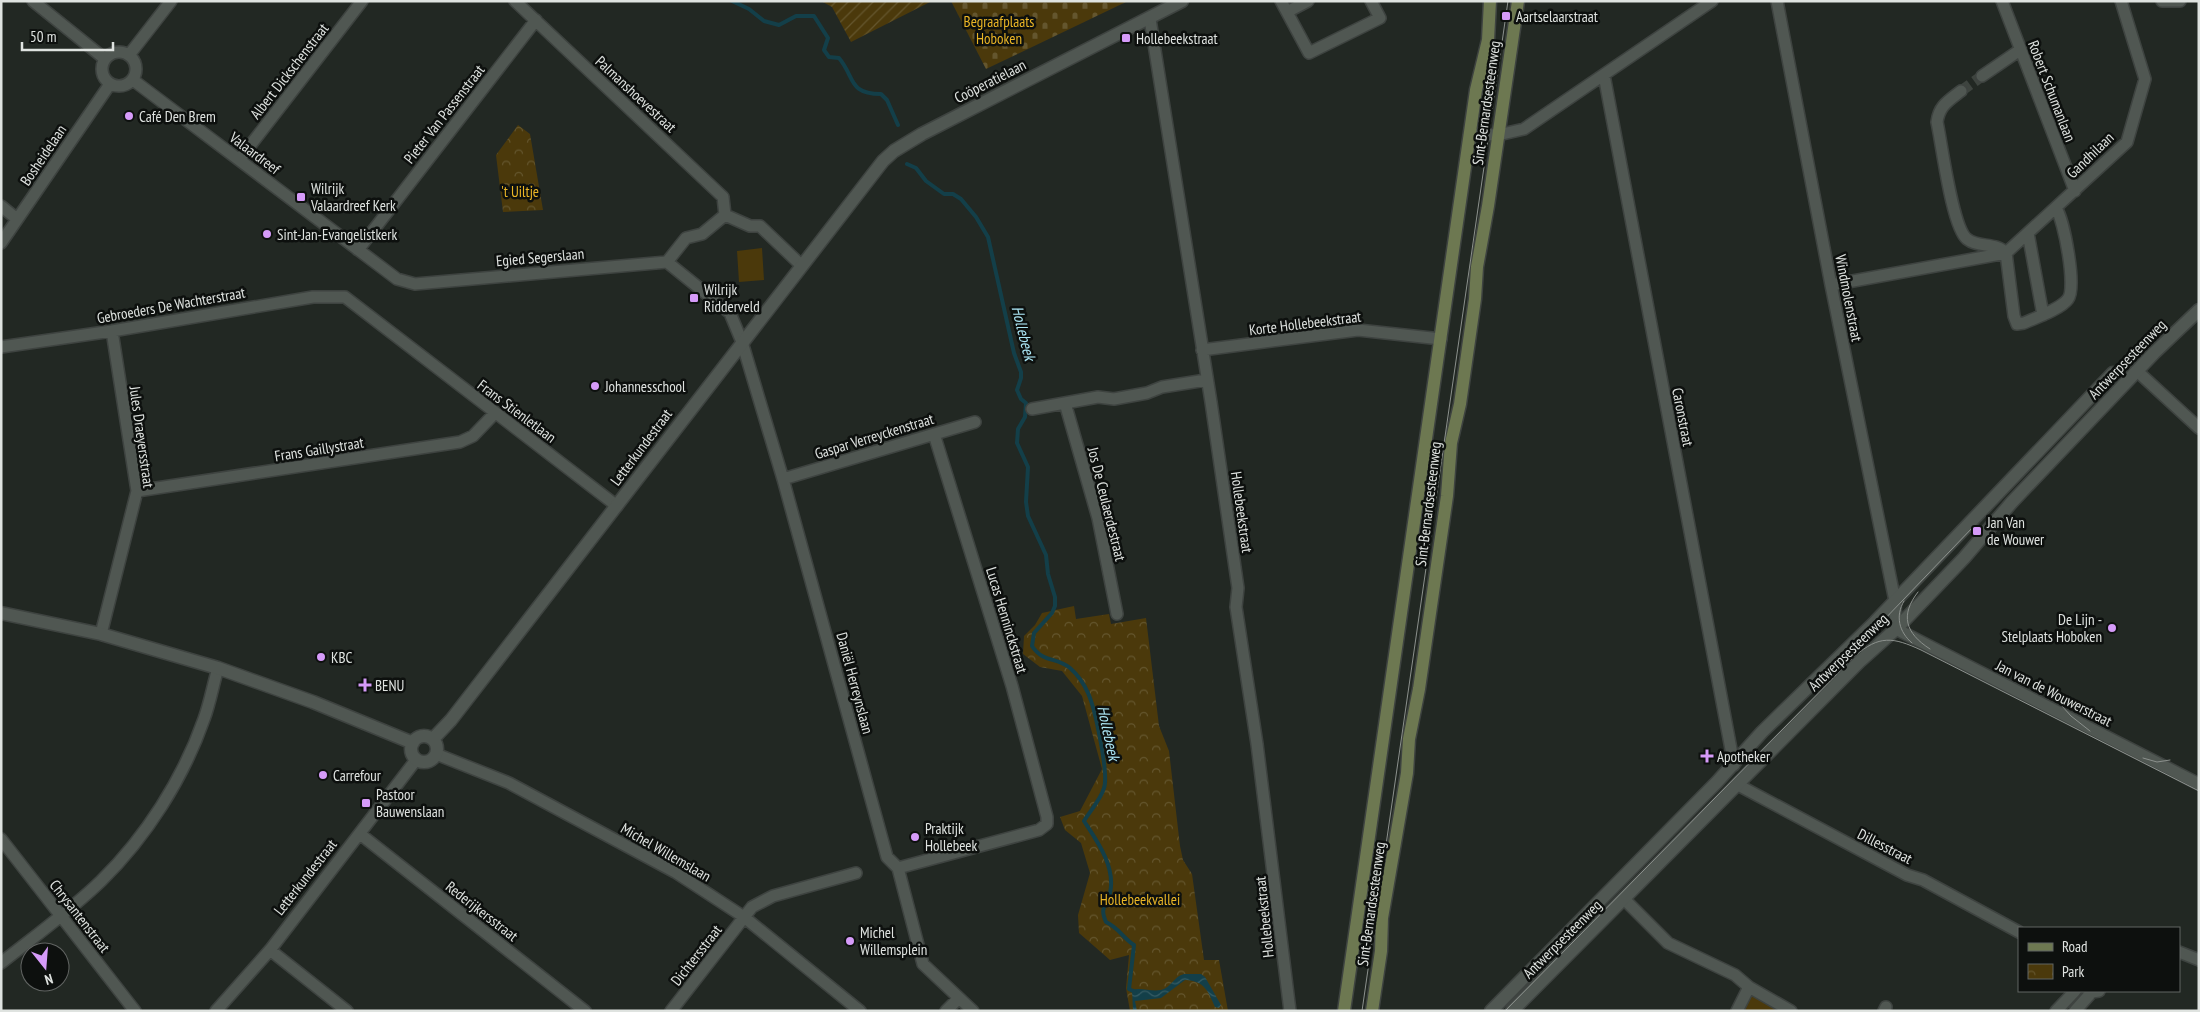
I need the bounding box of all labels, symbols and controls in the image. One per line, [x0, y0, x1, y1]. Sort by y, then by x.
place label: Aartselaarstraat [1516, 7, 1598, 26]
marker: Aartselaarstraat [1500, 10, 1512, 22]
park label: Begraafplaats Hoboken [964, 12, 1034, 48]
street label: Albert Dickschenstraat [246, 19, 332, 123]
scale bar [22, 20, 114, 52]
text: 50 m [30, 27, 56, 46]
place label: Hollebeekstraat [1136, 29, 1218, 48]
marker: Hollebeekstraat [1120, 32, 1132, 44]
street label: Robert Schumanlaan [2024, 38, 2080, 144]
street label: Sint-Bernardsesteenweg [1468, 40, 1504, 166]
street label: Palmanshoevestraat [592, 52, 680, 136]
street label: Coöperatielaan [951, 55, 1029, 107]
street label: Pieter Van Passenstraat [400, 61, 488, 167]
place label: Café Den Brem [139, 107, 216, 126]
marker: Café Den Brem [123, 110, 135, 122]
street label: Bosheidelaan [16, 121, 70, 189]
street label: Valaardreef [225, 127, 285, 179]
street label: Gandhilaan [2062, 128, 2118, 182]
place label: Wilrijk Valaardreef Kerk [310, 179, 396, 215]
park label: 't Uiltje [501, 182, 539, 201]
marker: Wilrijk Valaardreef Kerk [295, 191, 307, 203]
place label: Sint-Jan-Evangelistkerk [277, 225, 397, 244]
marker: Sint-Jan-Evangelistkerk [261, 228, 273, 240]
street label: Egied Segerslaan [495, 244, 585, 270]
street label: Windmolenstraat [1831, 253, 1867, 343]
place label: Wilrijk Ridderveld [704, 280, 760, 316]
street label: Gebroeders De Wachterstraat [95, 283, 247, 327]
marker: Wilrijk Ridderveld [688, 292, 700, 304]
water label: Hollebeek [1008, 304, 1041, 364]
street label: Korte Hollebeekstraat [1248, 307, 1362, 339]
street label: Antwerpsesteenweg [2084, 315, 2170, 403]
street label: Frans Stienletlaan [474, 375, 560, 447]
place label: Johannesschool [604, 377, 686, 396]
marker: Johannesschool [589, 380, 601, 392]
street label: Jules Draeyersstraat [125, 384, 159, 489]
street label: Caronstraat [1668, 386, 1698, 448]
street label: Letterkundestraat [606, 405, 676, 489]
street label: Gaspar Verreyckenstraat [812, 409, 936, 463]
street label: Frans Gaillystraat [273, 433, 365, 465]
street label: Sint-Bernardsesteenweg [1411, 441, 1445, 567]
street label: Jos De Ceulaerdestraat [1083, 444, 1130, 563]
street label: Hollebeekstraat [1227, 470, 1257, 554]
place label: Jan Van de Wouwer [1986, 513, 2045, 549]
marker: Jan Van de Wouwer [1971, 525, 1983, 537]
street label: Lucas Henninckstraat [982, 565, 1032, 675]
street label: Antwerpsesteenweg [1804, 609, 1892, 695]
place label: De Lijn - Stelplaats Hoboken [2002, 610, 2102, 646]
marker: De Lijn - Stelplaats Hoboken [2106, 622, 2118, 634]
street label: Daniël Herreynslaan [832, 630, 878, 736]
place label: KBC [331, 648, 352, 667]
marker: KBC [315, 651, 327, 663]
street label: Jan van de Wouwerstraat [1992, 655, 2115, 730]
place label: BENU [375, 676, 404, 695]
marker: BENU [359, 679, 371, 691]
water label: Hollebeek [1093, 704, 1125, 764]
place label: Apotheker [1717, 747, 1771, 766]
marker: Apotheker [1701, 750, 1713, 762]
place label: Carrefour [333, 766, 382, 785]
marker: Carrefour [317, 769, 329, 781]
place label: Pastoor Bauwenslaan [376, 785, 444, 821]
marker: Pastoor Bauwenslaan [360, 797, 372, 809]
street label: Michel Willemslaan [618, 819, 714, 885]
place label: Praktijk Hollebeek [925, 819, 977, 855]
street label: Dillesstraat [1854, 824, 1916, 868]
marker: Praktijk Hollebeek [909, 831, 921, 843]
street label: Letterkundestraat [269, 835, 341, 919]
street label: Sint-Bernardsesteenweg [1353, 841, 1389, 967]
street label: Hollebeekstraat [1250, 875, 1278, 959]
street label: Chrysantenstraat [46, 876, 114, 956]
street label: Rederijkersstraat [442, 877, 522, 945]
park label: Hollebeekvallei [1100, 890, 1180, 909]
street label: Antwerpsesteenweg [1519, 896, 1605, 982]
street label: Dichtersstraat [666, 921, 726, 989]
place label: Michel Willemsplein [860, 923, 927, 959]
legend [2018, 927, 2180, 992]
marker: Michel Willemsplein [844, 935, 856, 947]
text: Road [2062, 937, 2088, 956]
north arrow [20, 942, 70, 992]
text: Park [2062, 962, 2084, 981]
text: N [43, 970, 55, 989]

